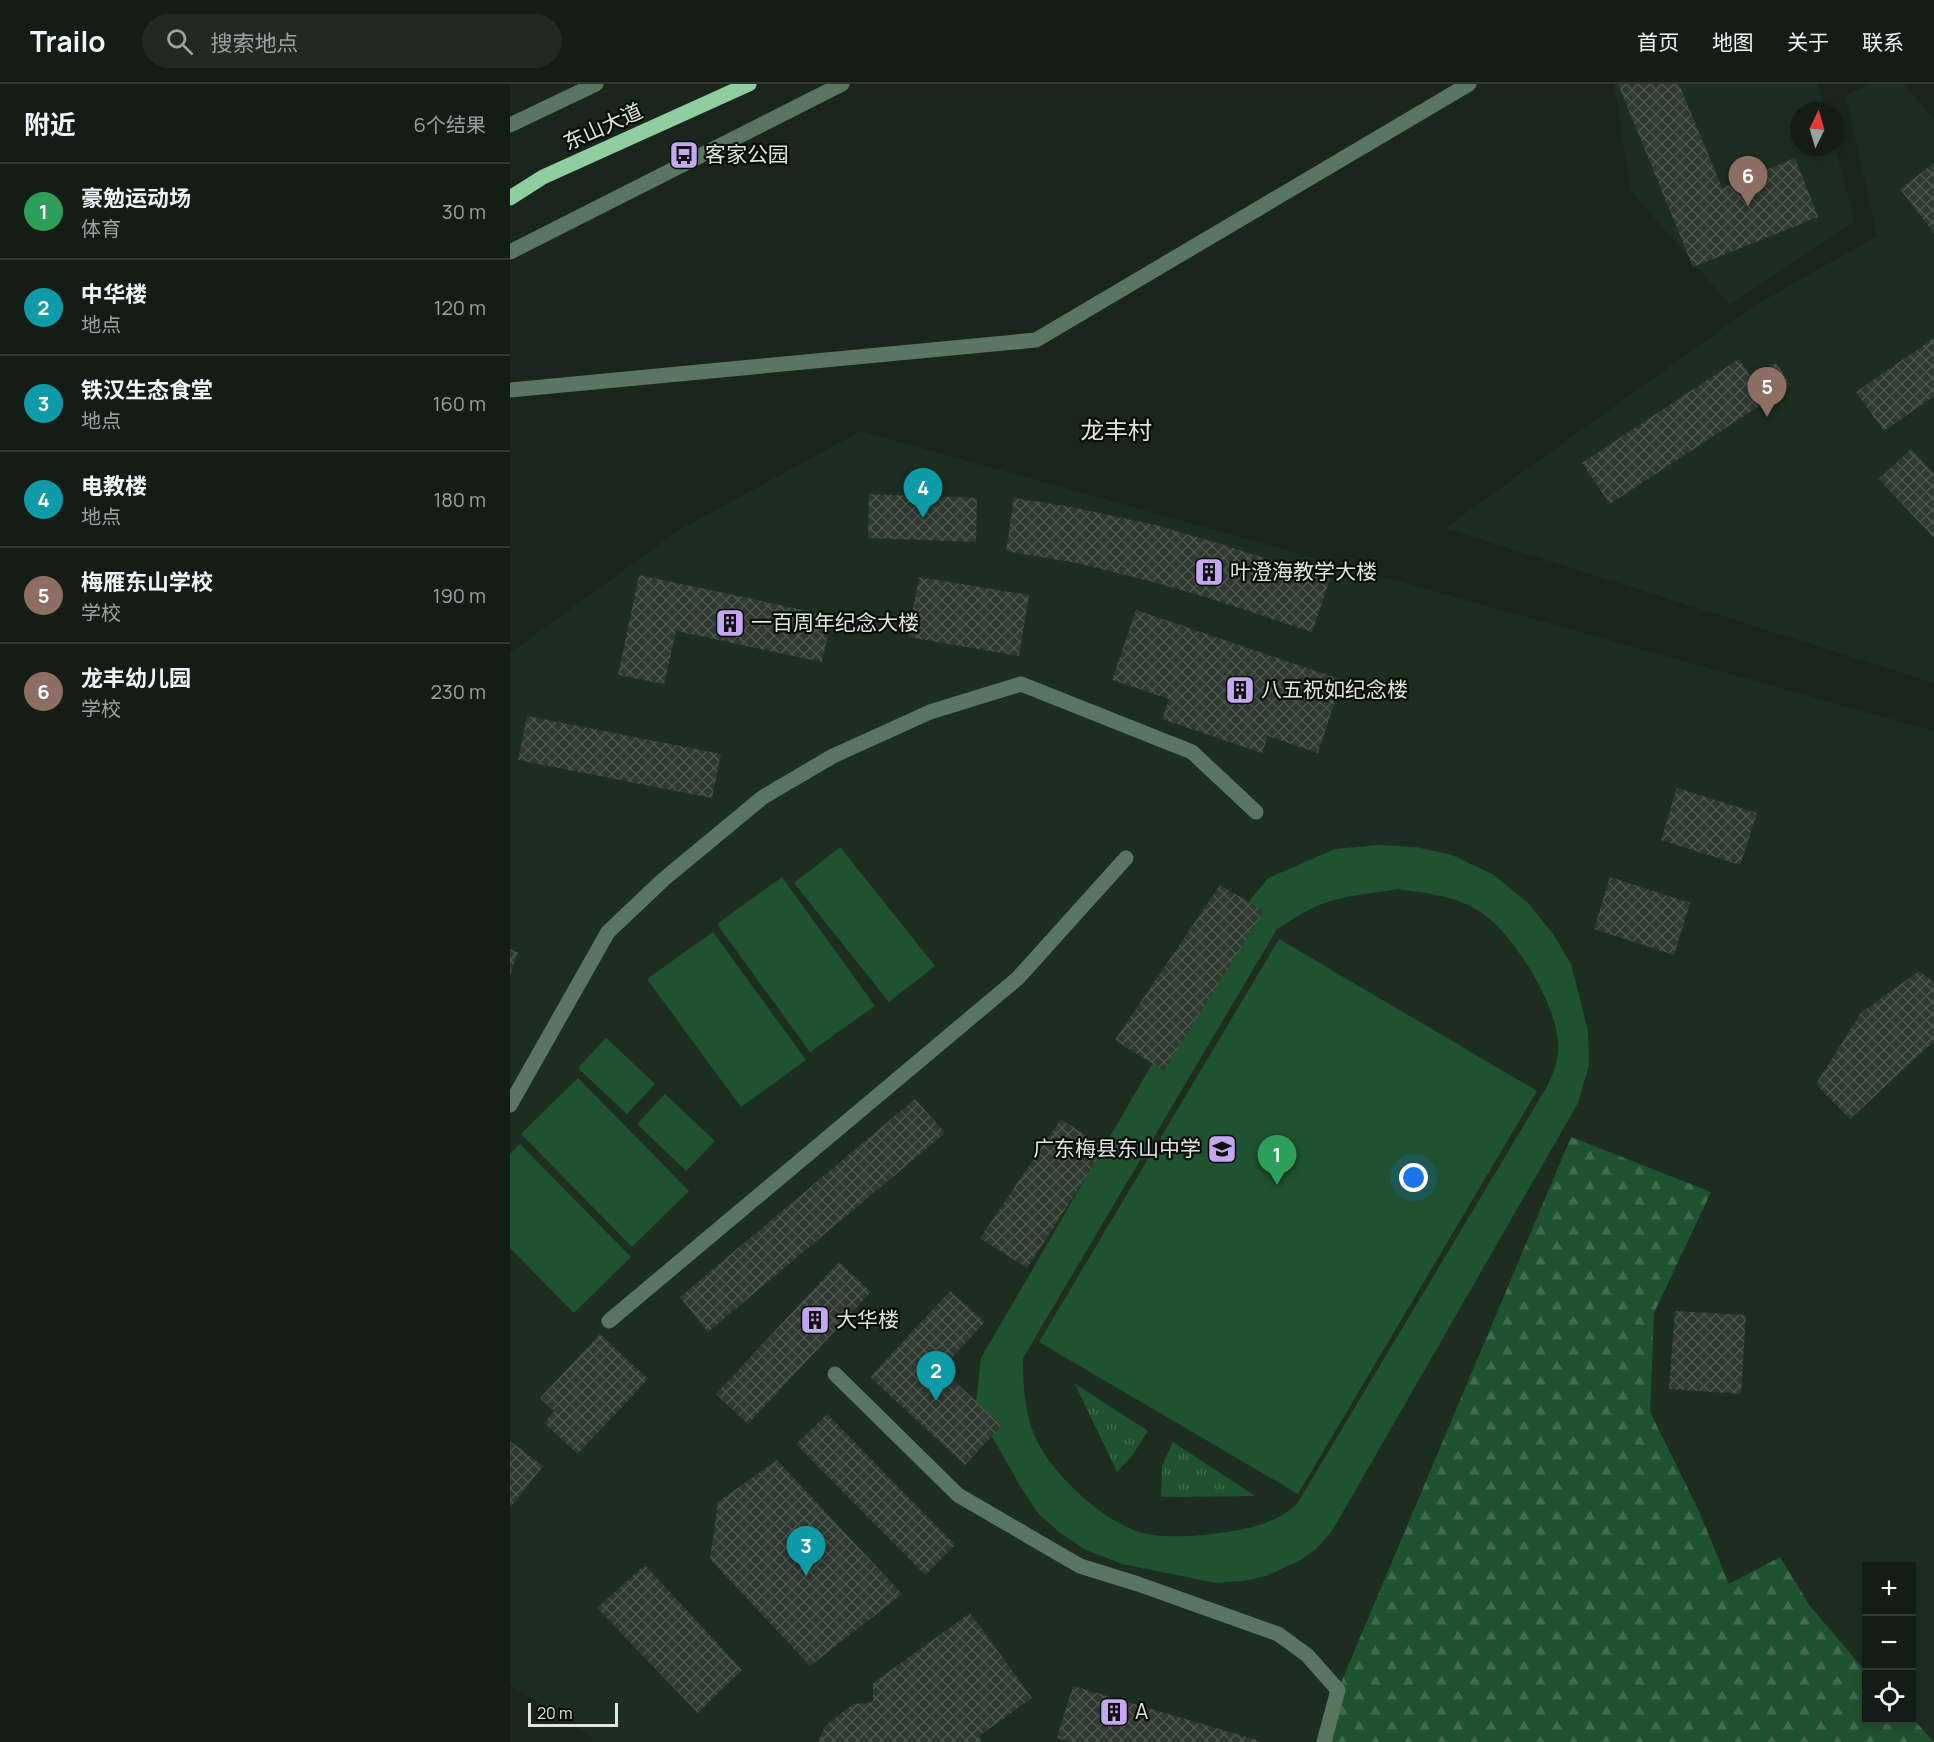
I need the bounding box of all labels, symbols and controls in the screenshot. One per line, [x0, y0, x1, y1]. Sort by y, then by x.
search box [142, 14, 562, 68]
text: Trailo [30, 22, 106, 60]
icon: search [163, 25, 196, 58]
text: 搜索地点 [211, 28, 299, 58]
text: 首页 [1637, 28, 1679, 56]
text: 地图 [1712, 28, 1754, 56]
text: 关于 [1787, 28, 1829, 56]
text: 联系 [1862, 28, 1904, 56]
street label: 东山大道 [559, 96, 647, 156]
north arrow [1790, 102, 1844, 156]
text: 附近 [24, 106, 76, 142]
text: 6个结果 [414, 111, 486, 138]
bus stop icon: 客家公园 [668, 139, 700, 171]
place label: 客家公园 [705, 140, 789, 168]
pin: 6 [1728, 156, 1768, 206]
text: 豪勉运动场 [81, 183, 191, 213]
text: 1 [39, 198, 48, 225]
text: 30 m [442, 198, 486, 225]
text: 体育 [81, 215, 121, 242]
text: 中华楼 [81, 279, 147, 309]
text: 2 [38, 294, 49, 321]
text: 120 m [434, 294, 486, 321]
text: 地点 [81, 311, 121, 338]
pin: 5 [1748, 368, 1786, 417]
text: 铁汉生态食堂 [81, 375, 213, 405]
text: 3 [38, 390, 49, 417]
text: 160 m [433, 390, 486, 417]
text: 地点 [81, 407, 121, 434]
district label: 龙丰村 [1080, 413, 1152, 446]
pin: 4 [904, 468, 942, 518]
text: 电教楼 [81, 471, 147, 501]
text: 4 [37, 486, 50, 513]
text: 180 m [433, 486, 486, 513]
text: 地点 [81, 503, 121, 530]
building icon: 叶澄海教学大楼 [1193, 556, 1225, 588]
place label: 叶澄海教学大楼 [1230, 557, 1377, 585]
text: 梅雁东山学校 [81, 567, 213, 597]
text: 5 [38, 582, 49, 609]
text: 190 m [433, 582, 486, 609]
text: 学校 [81, 599, 121, 626]
building icon: 一百周年纪念大楼 [714, 607, 746, 639]
place label: 一百周年纪念大楼 [751, 608, 919, 636]
text: 龙丰幼儿园 [81, 663, 191, 693]
building icon: 八五祝如纪念楼 [1224, 674, 1256, 706]
place label: 八五祝如纪念楼 [1261, 675, 1408, 703]
text: 6 [37, 678, 50, 705]
text: 230 m [430, 678, 486, 705]
text: 学校 [81, 695, 121, 722]
school or university icon: 广东梅县东山中学 [1206, 1133, 1238, 1165]
place label: 广东梅县东山中学 [1033, 1134, 1201, 1162]
pin: 1 [1258, 1136, 1296, 1185]
your location [1399, 1163, 1428, 1192]
building icon: 大华楼 [799, 1304, 831, 1336]
place label: 大华楼 [836, 1305, 899, 1333]
pin: 2 [916, 1352, 956, 1401]
pin: 3 [786, 1526, 826, 1576]
map controls [1862, 1562, 1916, 1724]
button: + [1862, 1562, 1916, 1616]
button: − [1862, 1616, 1916, 1670]
button: locate [1862, 1670, 1916, 1724]
building icon: A [1098, 1696, 1130, 1728]
place label: A [1135, 1697, 1148, 1725]
scale bar [528, 1700, 618, 1728]
text: 20 m [537, 1702, 573, 1724]

